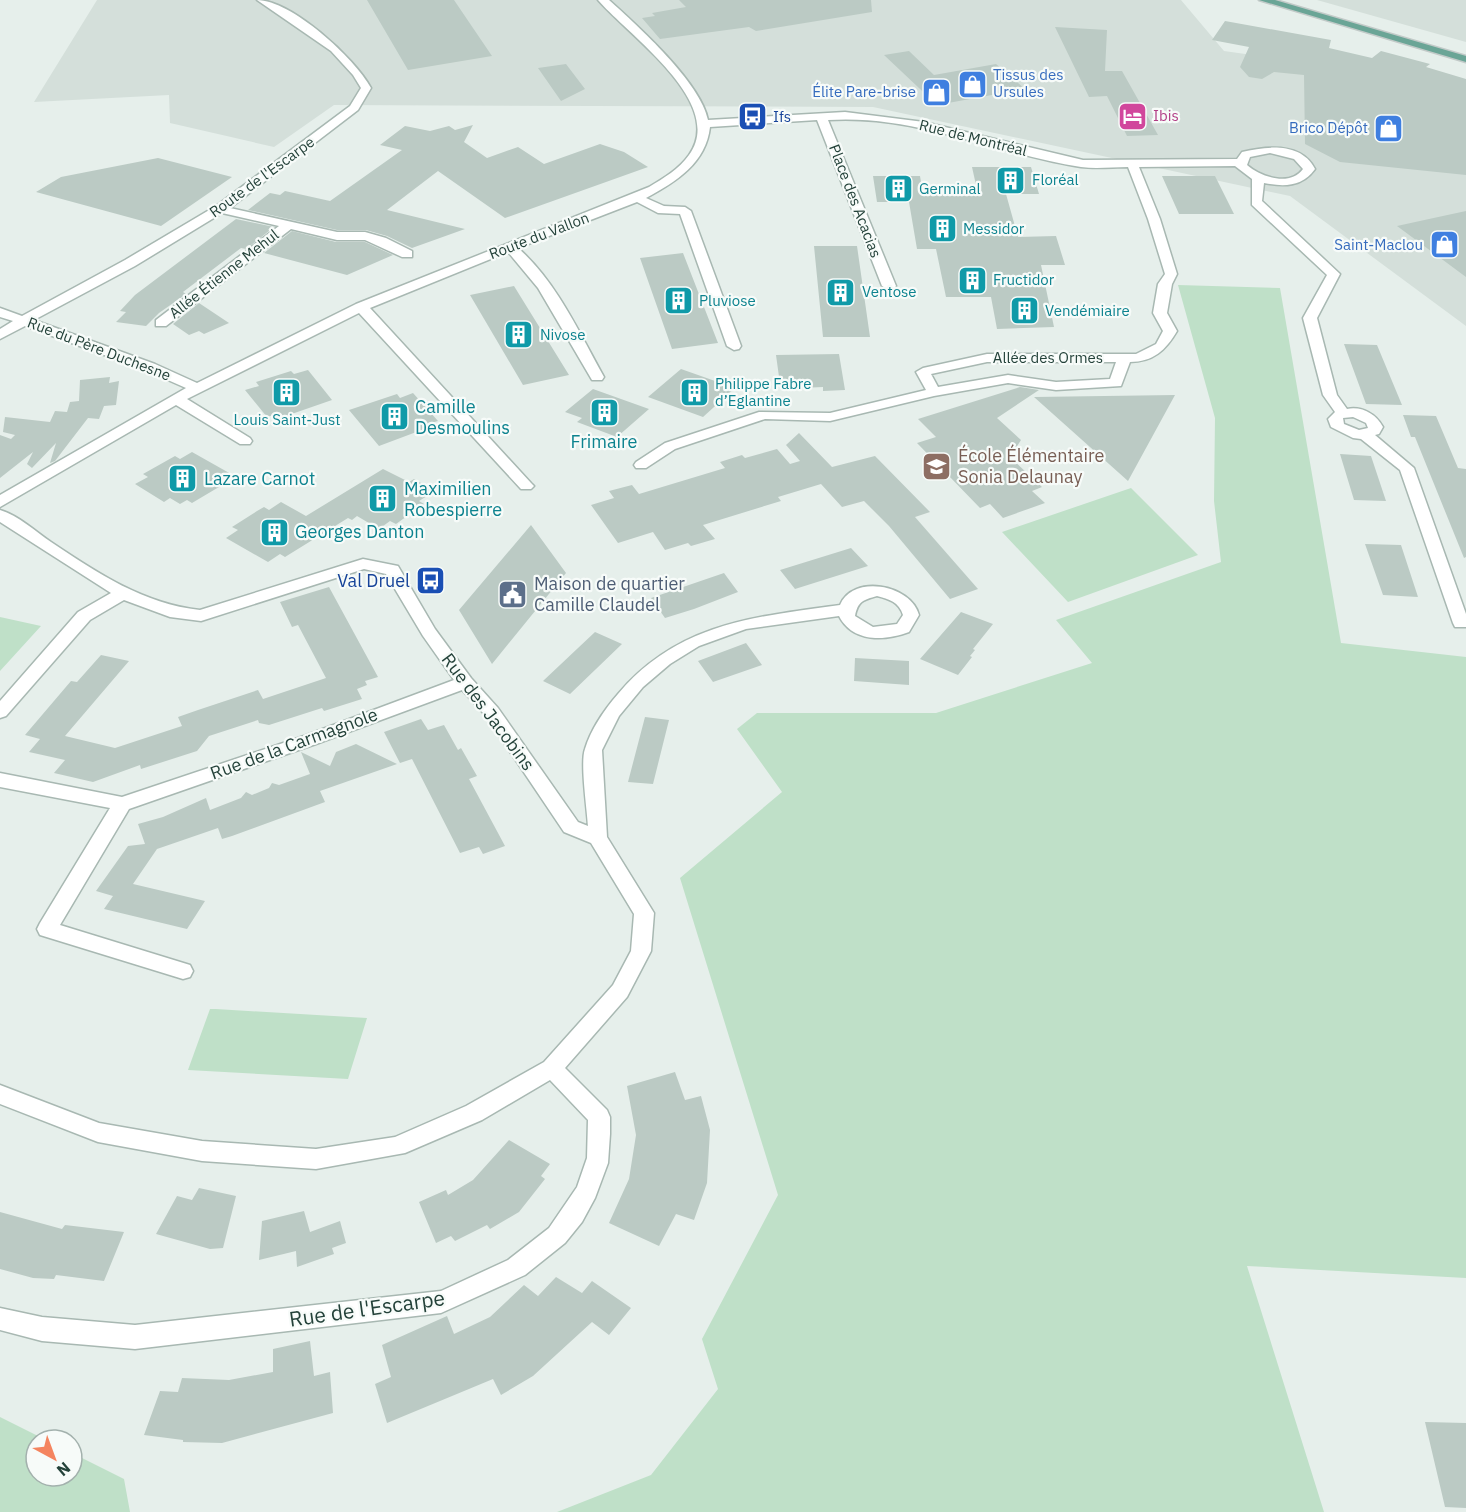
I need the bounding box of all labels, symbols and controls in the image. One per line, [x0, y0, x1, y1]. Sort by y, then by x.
place label: Tissus des Ursules [993, 65, 1063, 101]
shop icon: Tissus des Ursules [956, 68, 988, 100]
shop icon: Élite Pare-brise [921, 76, 953, 108]
place label: Élite Pare-brise [812, 82, 916, 101]
hotel icon: Ibis [1116, 100, 1148, 132]
bus stop icon: Ifs [736, 101, 768, 133]
place label: Ibis [1153, 106, 1179, 125]
place label: Ifs [773, 107, 791, 126]
shop icon: Brico Dépôt [1373, 112, 1405, 144]
street label: Rue de Montréal [917, 115, 1029, 160]
place label: Brico Dépôt [1289, 118, 1368, 137]
street label: Route de l'Escarpe [205, 132, 318, 221]
street label: Place des Acacias [825, 141, 886, 260]
building icon: Floréal [995, 164, 1027, 196]
place label: Floréal [1032, 170, 1079, 189]
building icon: Germinal [882, 173, 914, 205]
place label: Germinal [919, 179, 981, 198]
street label: Route du Vallon [486, 208, 592, 263]
building icon: Messidor [926, 213, 958, 245]
place label: Messidor [963, 219, 1025, 238]
street label: Allée Étienne Mehul [165, 225, 282, 322]
shop icon: Saint-Maclou [1428, 229, 1460, 261]
place label: Saint-Maclou [1334, 235, 1423, 254]
building icon: Fructidor [956, 264, 988, 296]
place label: Fructidor [993, 270, 1055, 289]
building icon: Ventose [825, 276, 857, 308]
place label: Ventose [862, 282, 917, 301]
building icon: Pluviose [662, 285, 694, 317]
place label: Pluviose [699, 291, 756, 310]
building icon: Vendémiaire [1008, 295, 1040, 327]
place label: Vendémiaire [1045, 301, 1130, 320]
street label: Rue du Père Duchesne [25, 312, 173, 385]
building icon: Nivose [503, 319, 535, 351]
place label: Nivose [540, 325, 586, 344]
street label: Allée des Ormes [993, 348, 1103, 367]
place label: Philippe Fabre d’Eglantine [715, 374, 812, 410]
building icon: Louis Saint-Just [271, 377, 303, 409]
building icon: Philippe Fabre d’Eglantine [678, 377, 710, 409]
place label: Camille Desmoulins [415, 395, 510, 439]
building icon: Frimaire [588, 397, 620, 429]
building icon: Camille Desmoulins [378, 401, 410, 433]
place label: Louis Saint-Just [233, 410, 341, 429]
place label: Frimaire [570, 430, 638, 453]
place label: École Élémentaire Sonia Delaunay [958, 444, 1104, 488]
school or university icon: École Élémentaire Sonia Delaunay [921, 450, 953, 482]
building icon: Lazare Carnot [167, 463, 199, 495]
place label: Lazare Carnot [204, 467, 315, 490]
place label: Maximilien Robespierre [404, 477, 502, 521]
building icon: Maximilien Robespierre [367, 483, 399, 515]
building icon: Georges Danton [258, 516, 290, 548]
place label: Georges Danton [295, 520, 424, 543]
bus stop icon: Val Druel [415, 565, 447, 597]
place label: Val Druel [337, 569, 410, 592]
place label: Maison de quartier Camille Claudel [534, 572, 685, 616]
public building icon: Maison de quartier Camille Claudel [497, 578, 529, 610]
street label: Rue des Jacobins [437, 648, 540, 775]
street label: Rue de la Carmagnole [207, 703, 381, 785]
street label: Rue de l'Escarpe [287, 1283, 447, 1333]
north arrow [24, 1428, 84, 1488]
text: N [53, 1458, 75, 1481]

